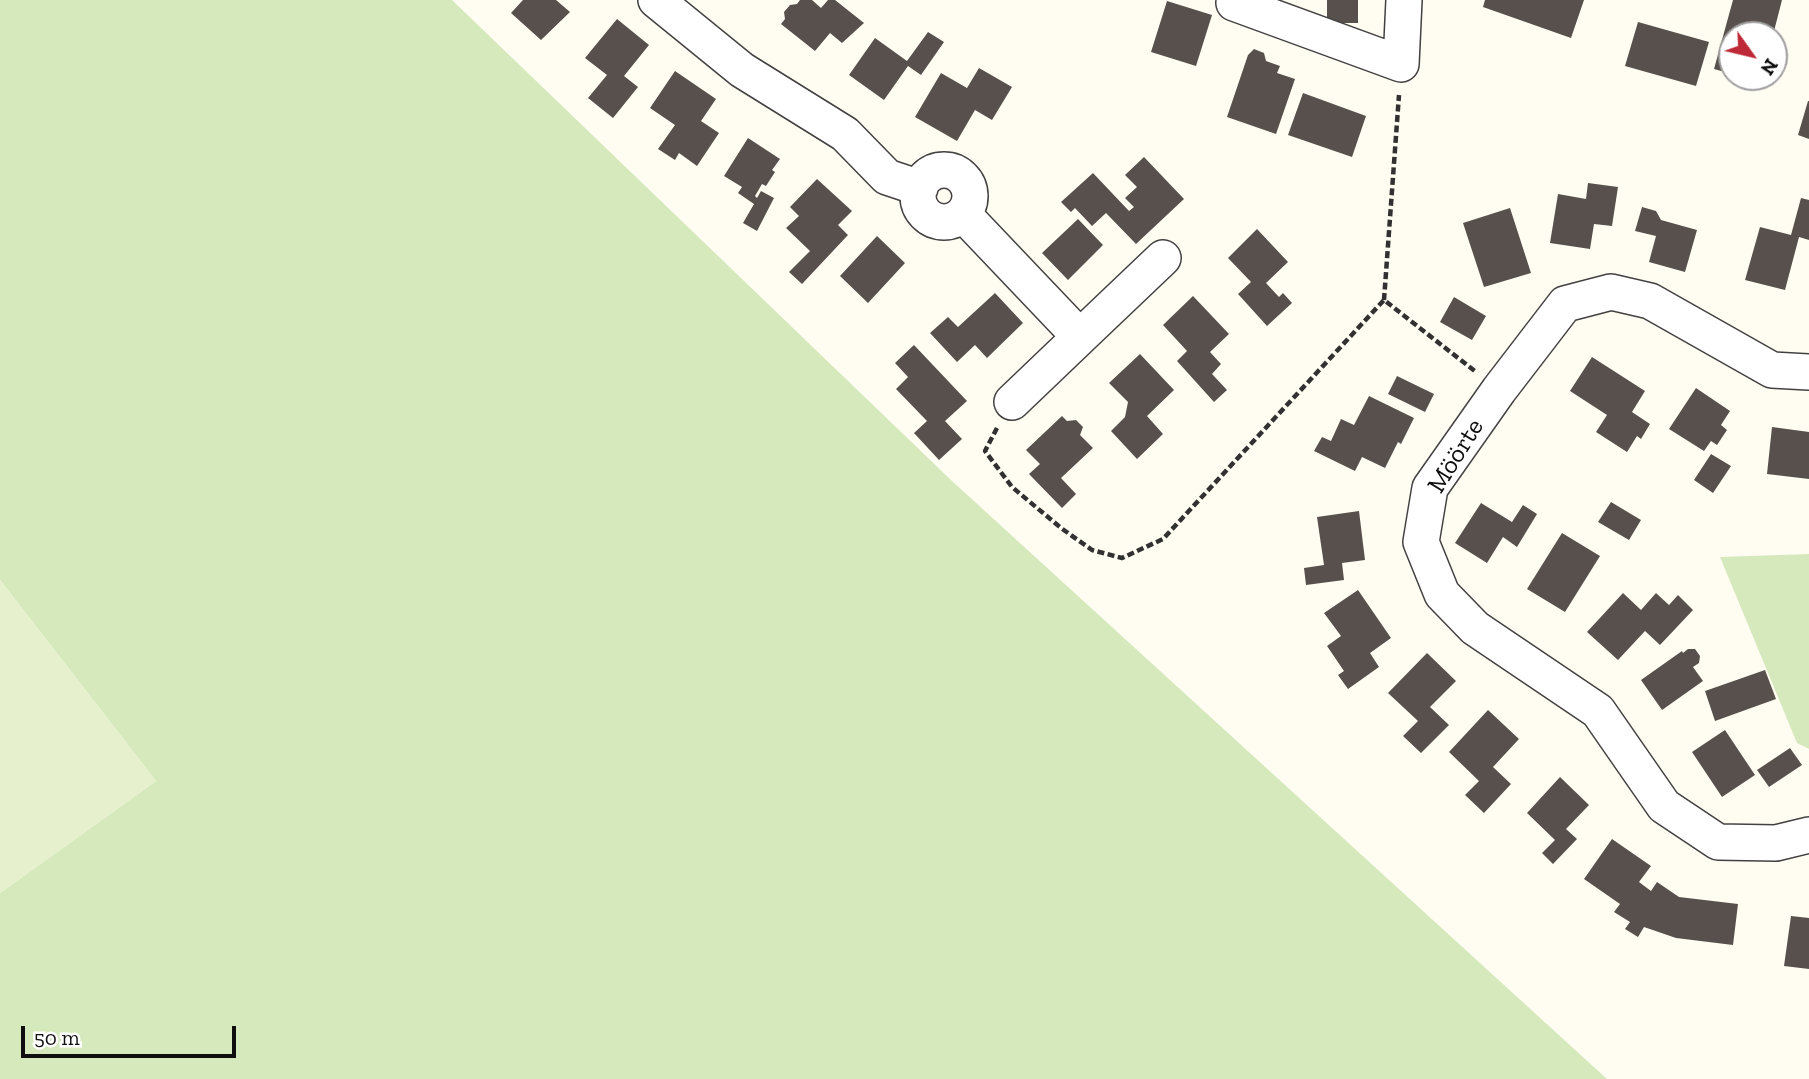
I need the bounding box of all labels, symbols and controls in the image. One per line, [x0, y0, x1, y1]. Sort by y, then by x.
north arrow [1718, 21, 1788, 91]
text: N [1756, 54, 1783, 79]
street label: Möörte [1421, 413, 1491, 499]
scale bar [24, 1012, 240, 1056]
text: 50 m [34, 1025, 80, 1050]

